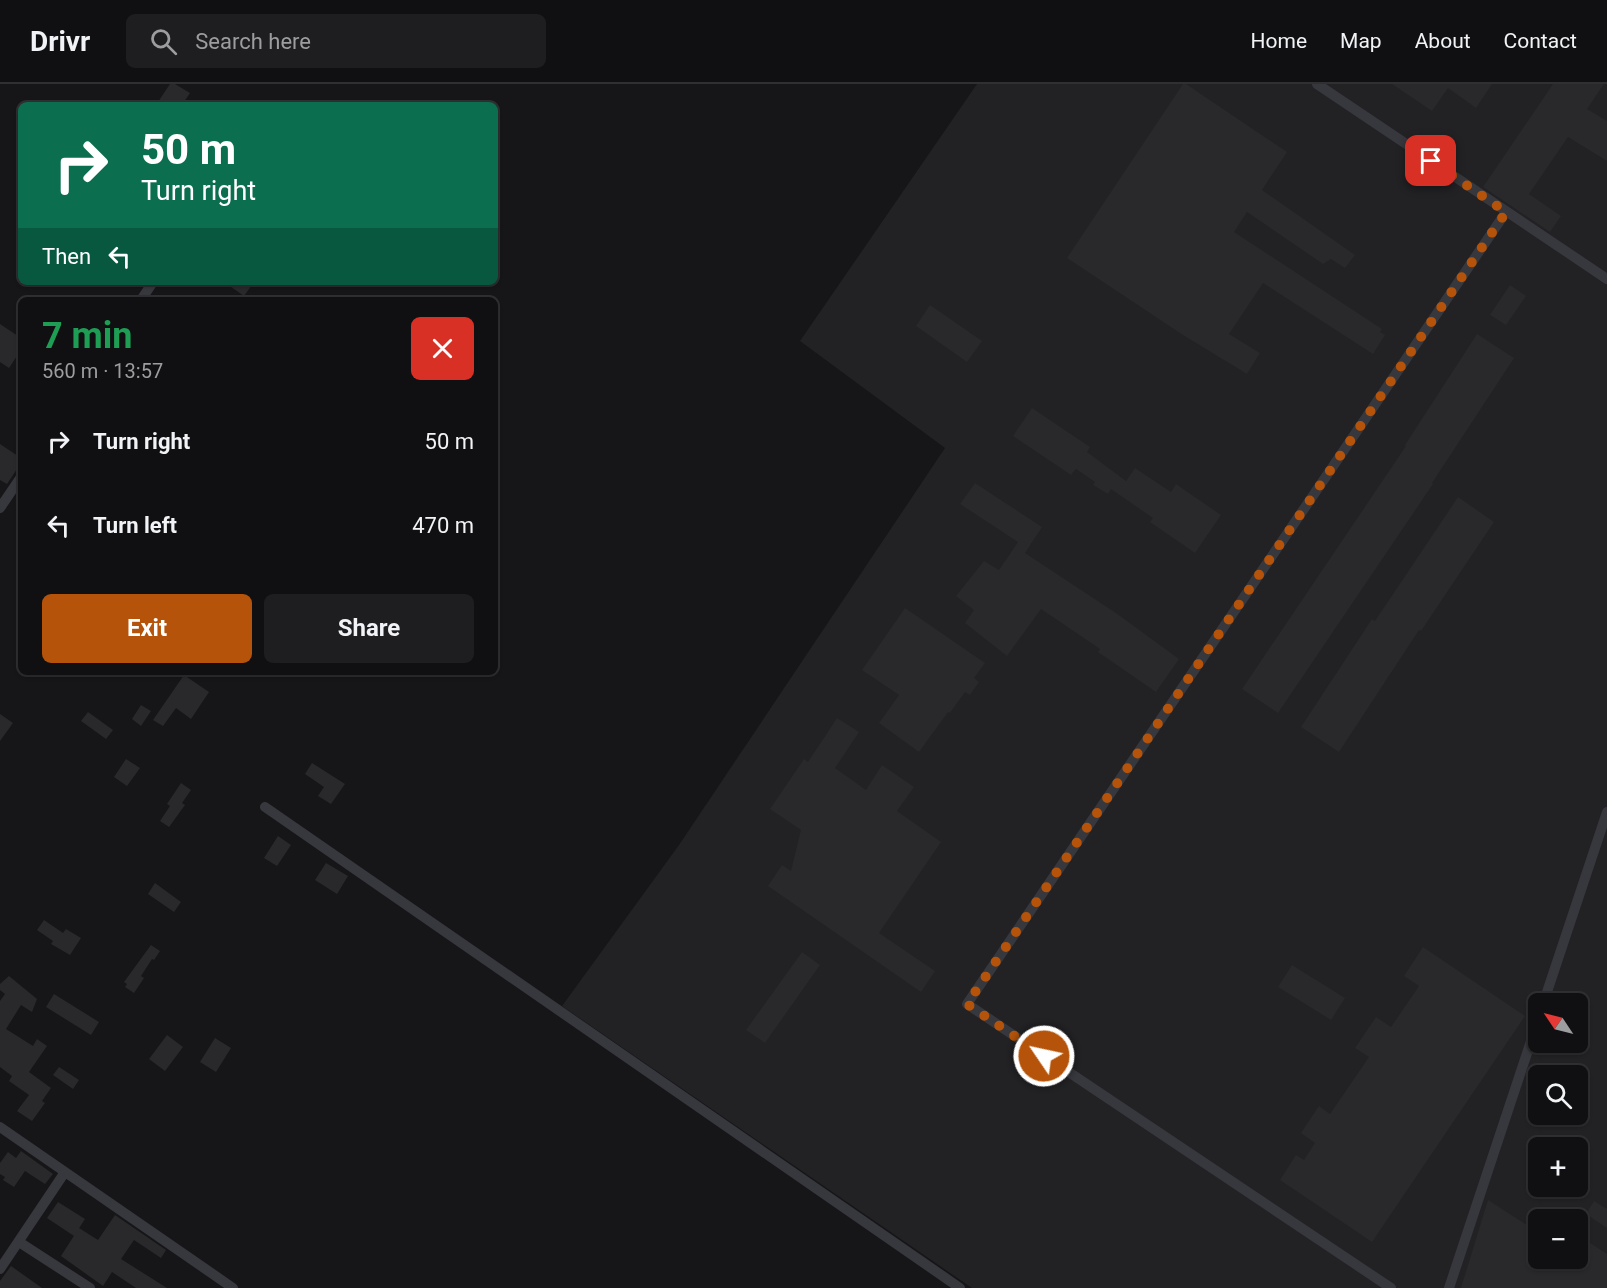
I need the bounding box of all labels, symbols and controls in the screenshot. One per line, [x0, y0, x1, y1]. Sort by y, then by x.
search box [126, 14, 546, 68]
text: Drivr [30, 25, 90, 58]
icon: search [147, 25, 180, 58]
text: Search here [195, 29, 311, 54]
text: Home [1251, 29, 1307, 53]
text: Map [1340, 29, 1382, 53]
text: About [1415, 29, 1471, 53]
text: Contact [1504, 29, 1577, 53]
text: 50 m [141, 125, 236, 174]
icon: right [42, 126, 120, 204]
pin [1405, 135, 1456, 186]
icon: arrive [1414, 144, 1447, 177]
text: Turn right [141, 175, 256, 207]
icon: left [103, 240, 136, 273]
text: Then [42, 244, 91, 269]
text: 7 min [42, 315, 133, 357]
button: close [411, 317, 474, 380]
text: 560 m · 13:57 [42, 359, 163, 383]
icon: right [42, 425, 75, 458]
text: Turn right [93, 429, 190, 454]
text: 50 m [425, 429, 474, 454]
icon: left [42, 509, 75, 542]
text: Turn left [93, 513, 177, 538]
text: 470 m [412, 513, 474, 538]
button: Exit [42, 594, 252, 663]
button: Share [264, 594, 474, 663]
north arrow [1528, 993, 1588, 1053]
map controls [1528, 993, 1588, 1269]
position arrow [1012, 1024, 1076, 1088]
button: search [1528, 1065, 1588, 1125]
button: + [1528, 1137, 1588, 1197]
button: − [1528, 1209, 1588, 1269]

